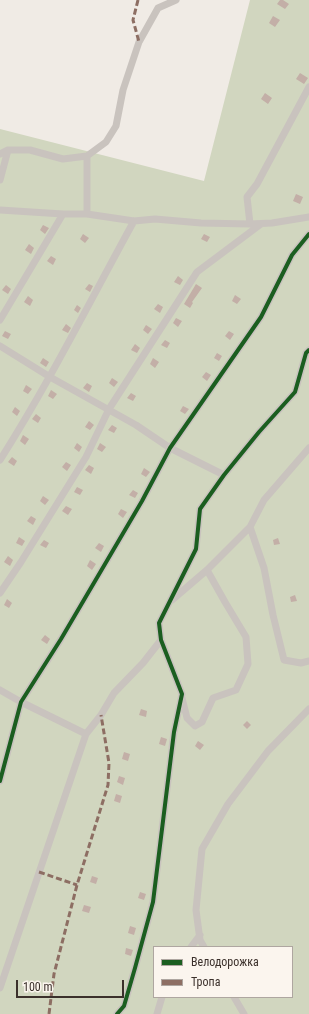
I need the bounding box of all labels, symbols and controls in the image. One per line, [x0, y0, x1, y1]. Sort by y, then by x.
legend [153, 946, 293, 998]
text: Велодорожка [191, 955, 259, 969]
scale bar [18, 972, 126, 998]
text: Тропа [191, 975, 220, 989]
text: 100 m [23, 980, 53, 994]

